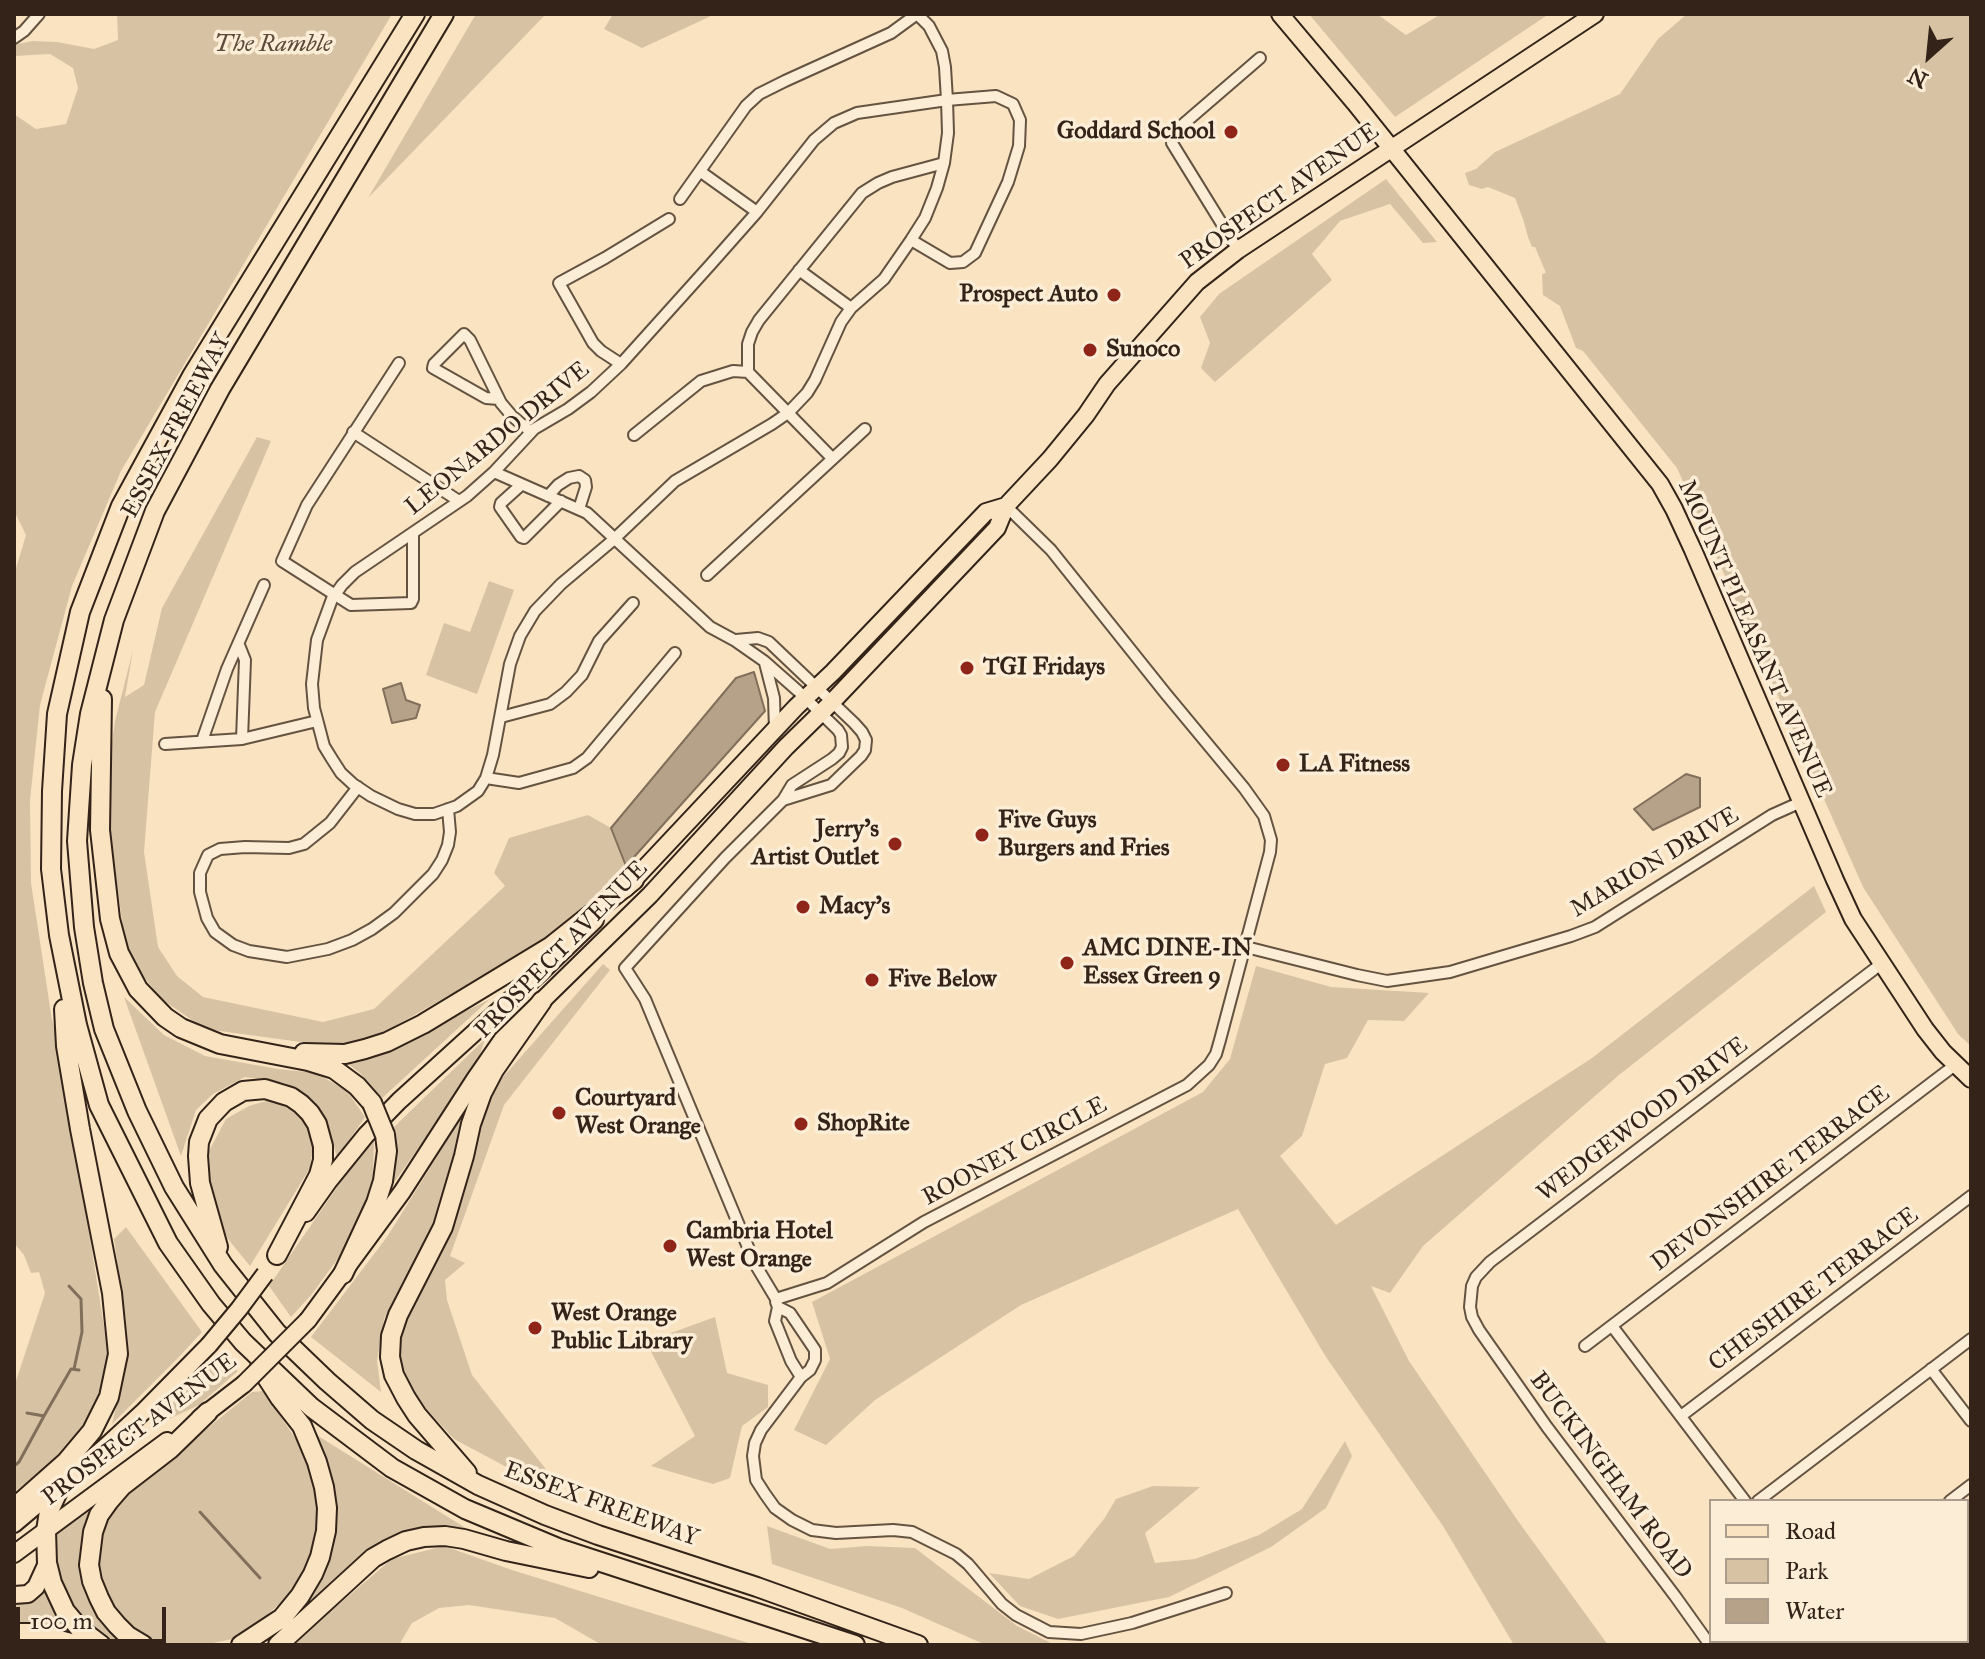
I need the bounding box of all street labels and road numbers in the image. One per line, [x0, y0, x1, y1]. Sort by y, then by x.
street label: PROSPECT AVENUE [1175, 118, 1385, 276]
street label: ESSEX FREEWAY [116, 329, 238, 523]
street label: LEONARDO DRIVE [400, 356, 596, 522]
street label: MOUNT PLEASANT AVENUE [1671, 476, 1837, 802]
street label: MARION DRIVE [1566, 801, 1744, 925]
street label: PROSPECT AVENUE [470, 855, 654, 1045]
street label: WEDGEWOOD DRIVE [1532, 1031, 1754, 1209]
street label: DEVONSHIRE TERRACE [1646, 1080, 1896, 1278]
street label: ROONEY CIRCLE [918, 1091, 1112, 1213]
street label: CHESHIRE TERRACE [1704, 1202, 1924, 1378]
street label: PROSPECT AVENUE [37, 1348, 243, 1512]
street label: BUCKINGHAM ROAD [1523, 1367, 1697, 1585]
street label: ESSEX FREEWAY [500, 1456, 702, 1554]

